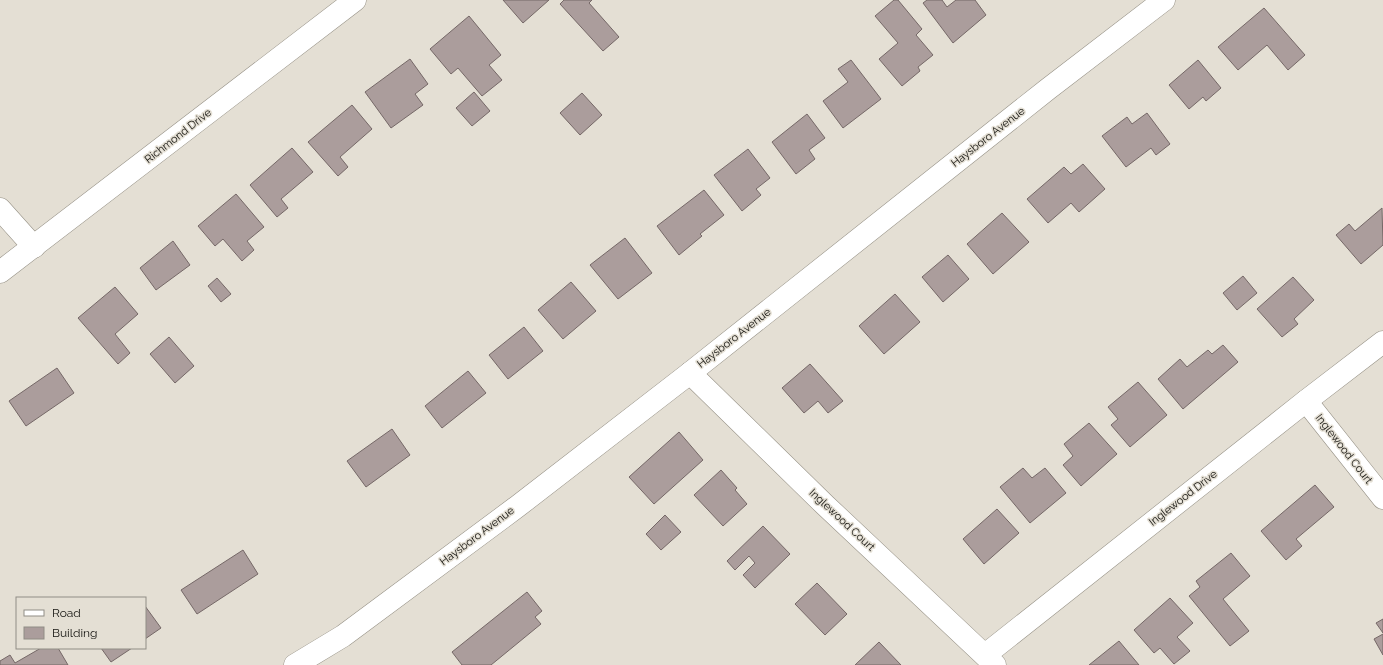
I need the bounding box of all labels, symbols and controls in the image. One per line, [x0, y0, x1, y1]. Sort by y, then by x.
street label: Haysboro Avenue [949, 104, 1028, 170]
street label: Richmond Drive [142, 106, 214, 166]
street label: Haysboro Avenue [695, 305, 774, 371]
street label: Inglewood Court [1313, 412, 1375, 487]
street label: Inglewood Drive [1146, 467, 1220, 529]
street label: Inglewood Court [807, 486, 878, 554]
street label: Haysboro Avenue [437, 504, 517, 568]
legend [16, 597, 146, 649]
text: Road [52, 606, 81, 620]
text: Building [52, 626, 98, 640]

